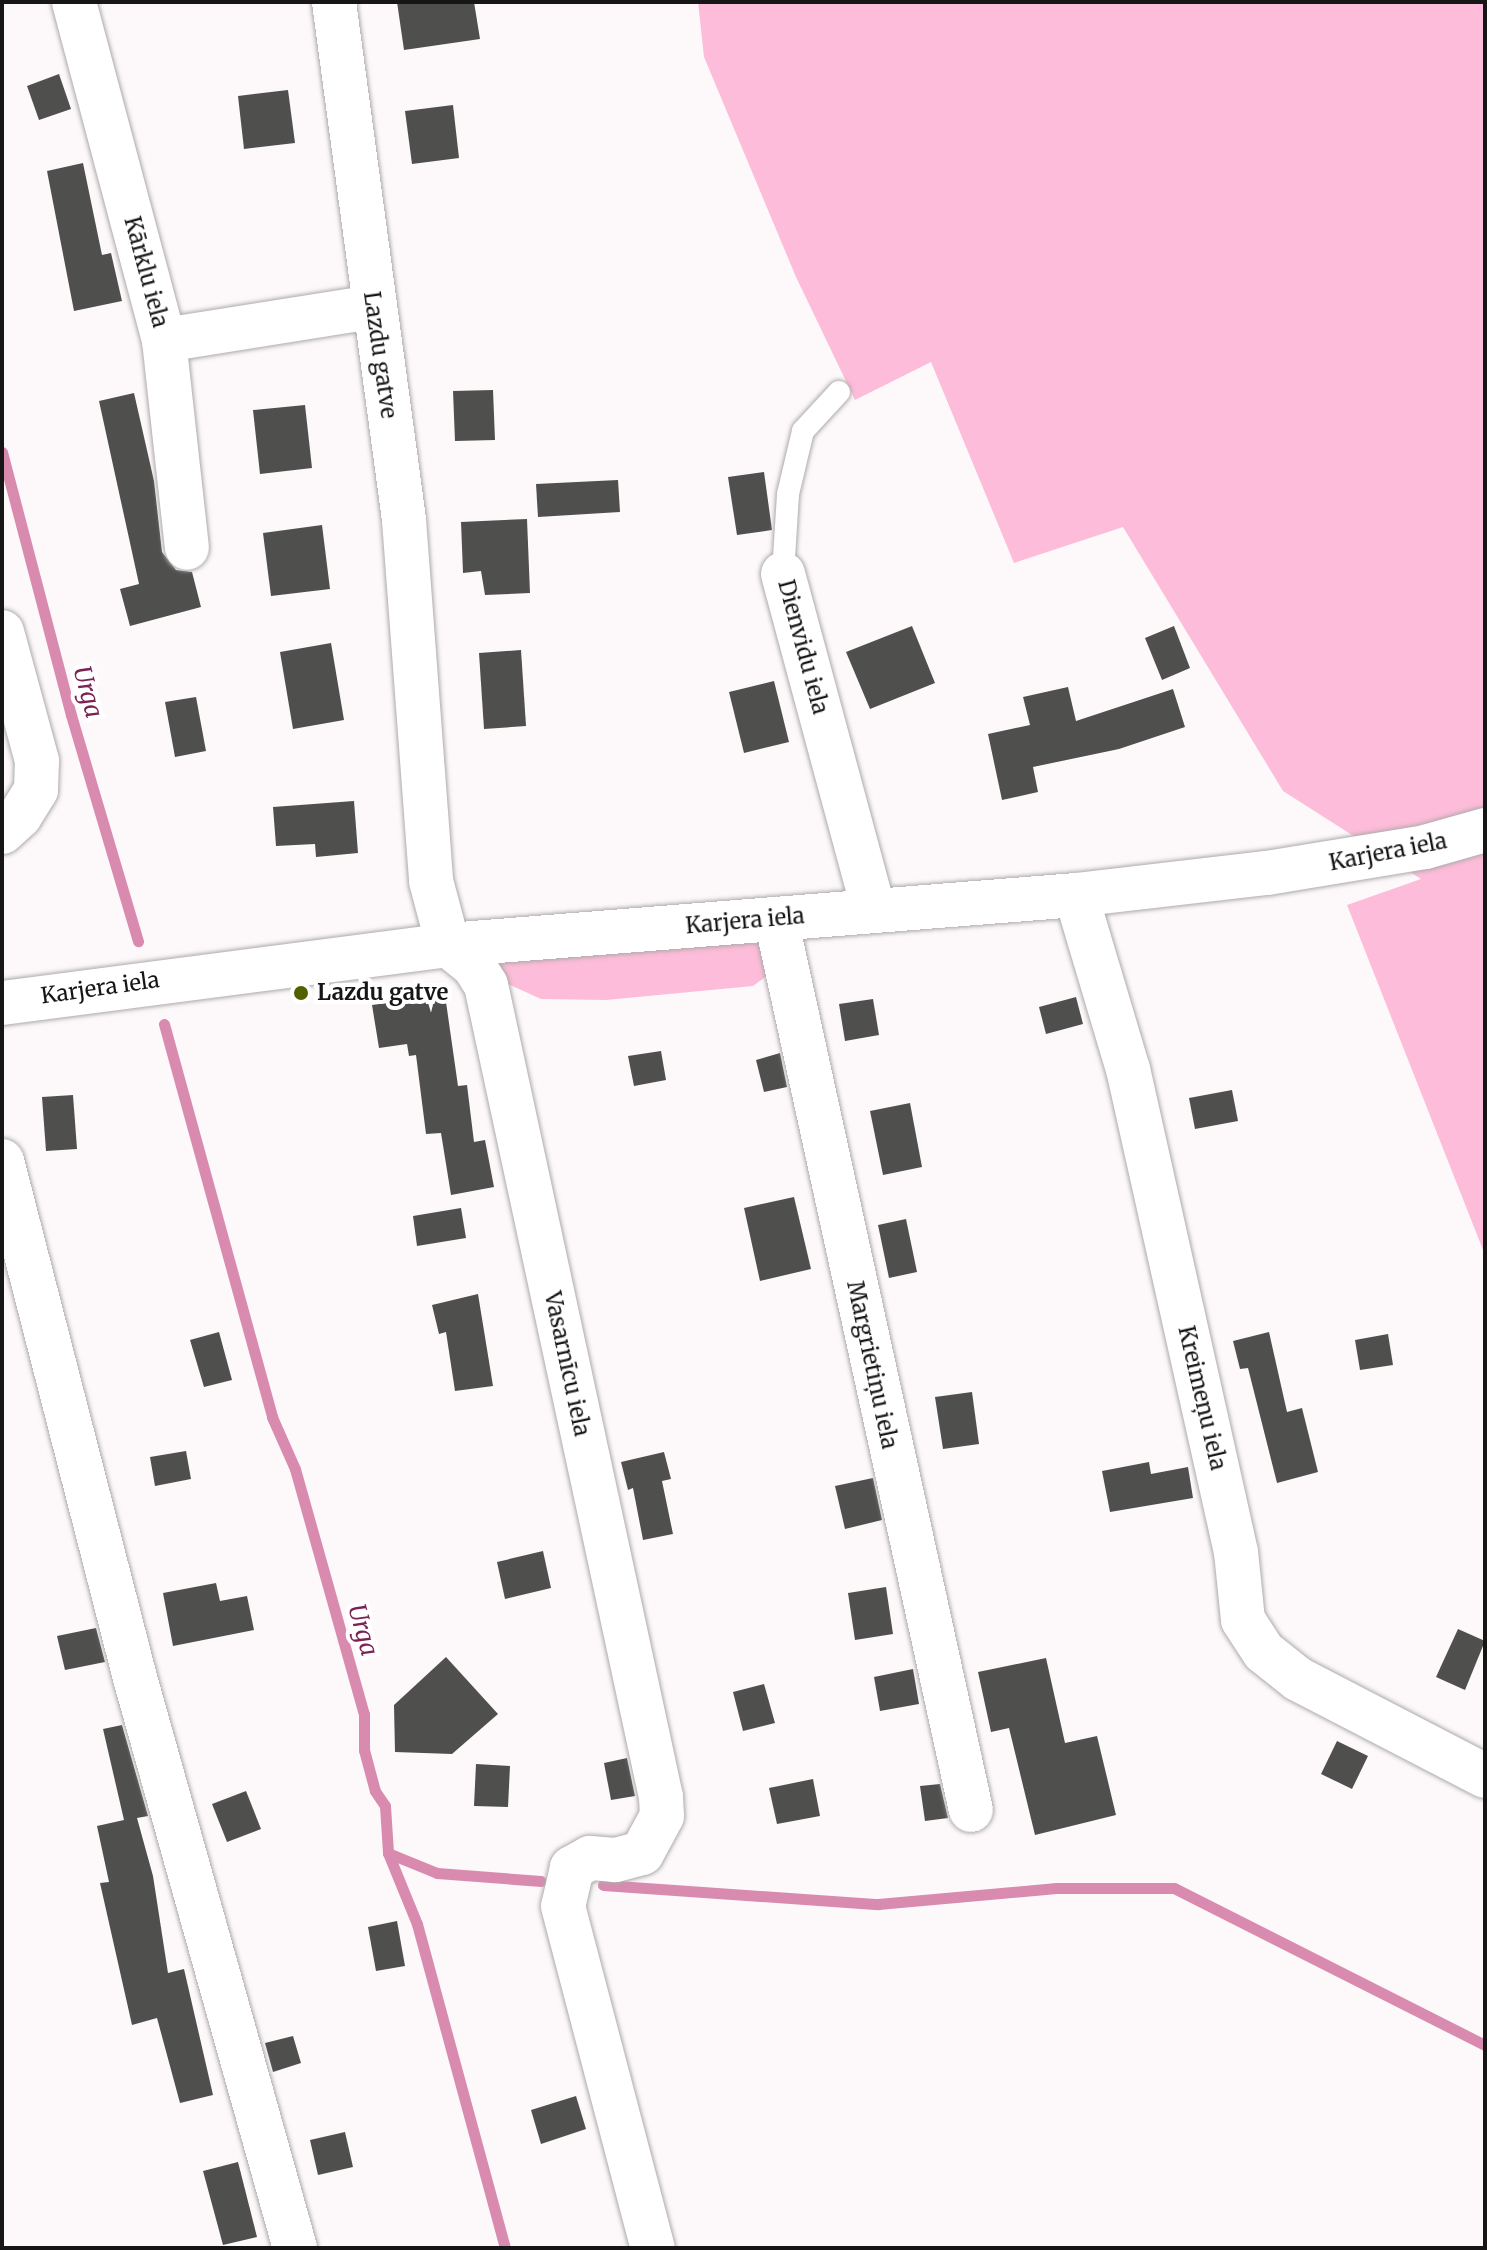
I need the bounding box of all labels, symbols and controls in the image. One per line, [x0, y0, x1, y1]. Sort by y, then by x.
street label: Kārklu iela [119, 214, 173, 330]
street label: Lazdu gatve [358, 290, 402, 420]
street label: Dienvidu iela [772, 577, 834, 717]
water label: Urga [67, 663, 109, 721]
street label: Karjera iela [1327, 828, 1449, 876]
street label: Karjera iela [684, 903, 806, 939]
street label: Karjera iela [39, 967, 161, 1009]
place label: Lazdu gatve [317, 980, 448, 1006]
marker: Lazdu gatve [292, 984, 310, 1002]
street label: Margrietiņu iela [841, 1279, 903, 1451]
street label: Vasarnīcu iela [539, 1289, 595, 1439]
street label: Kreimeņu iela [1173, 1323, 1231, 1473]
water label: Urga [342, 1601, 384, 1659]

